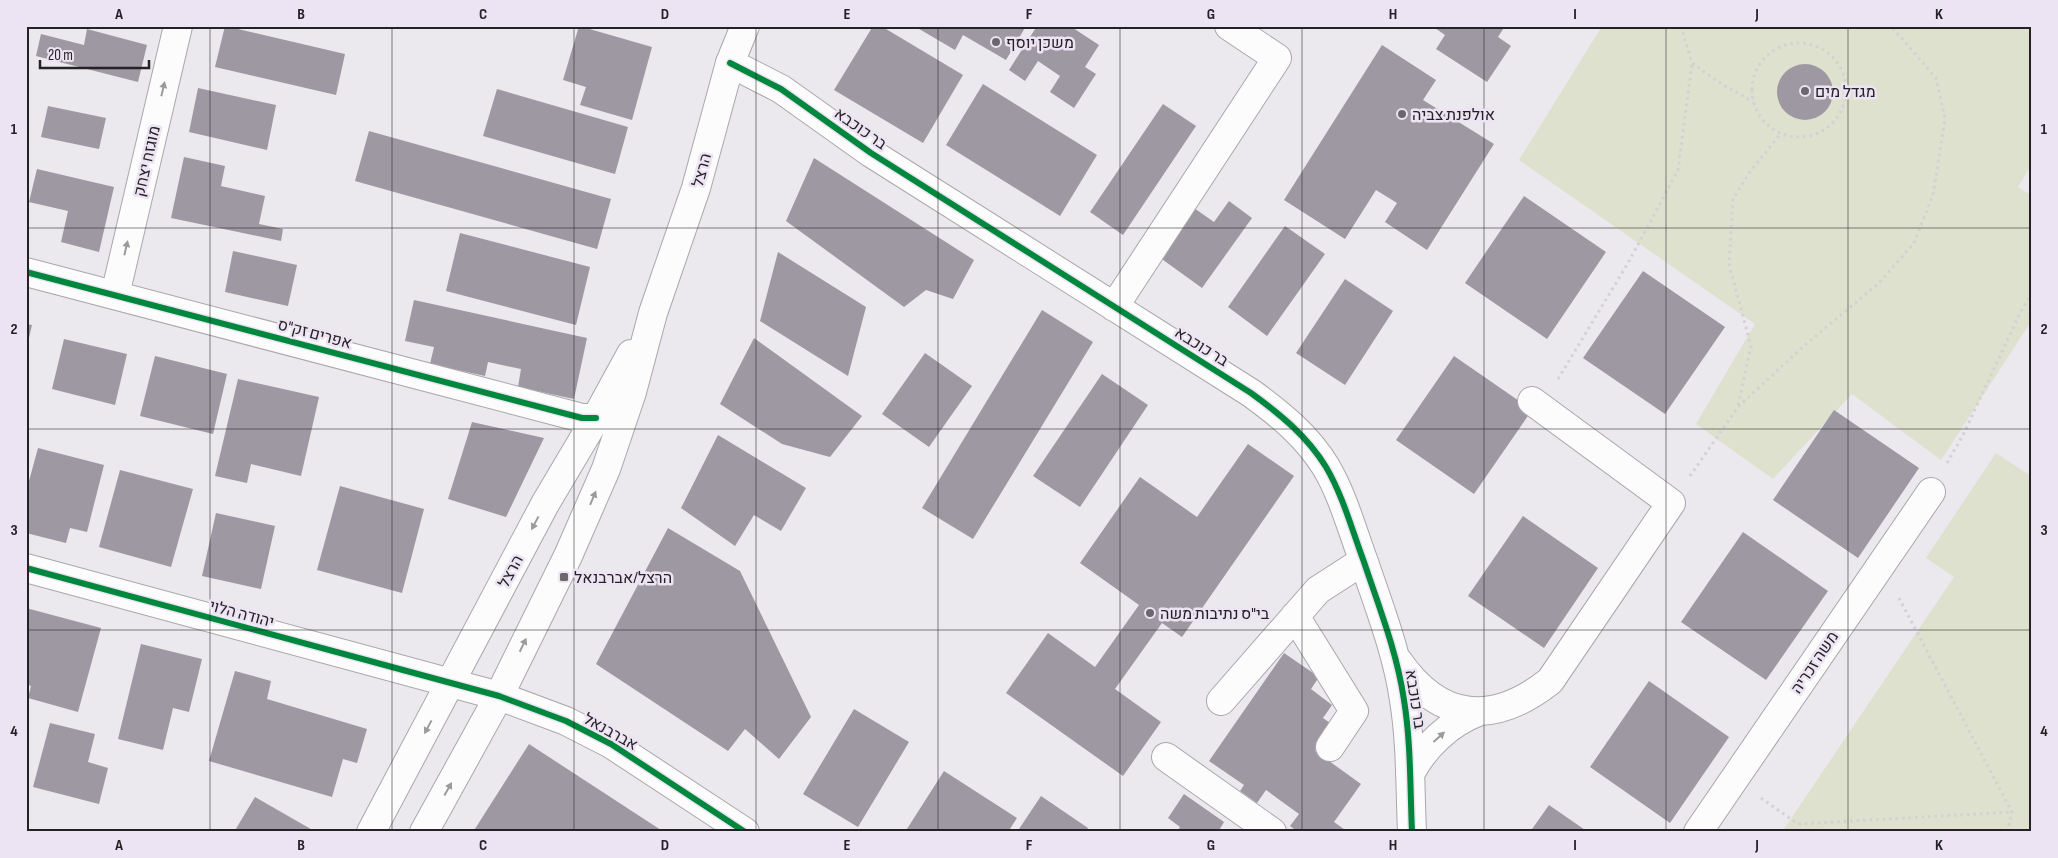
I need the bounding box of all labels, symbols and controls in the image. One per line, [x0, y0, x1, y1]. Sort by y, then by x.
text: A [114, 5, 123, 24]
text: B [297, 5, 305, 24]
text: C [479, 5, 487, 24]
text: D [661, 5, 669, 24]
text: E [844, 5, 851, 24]
text: F [1026, 5, 1033, 24]
text: G [1207, 5, 1215, 24]
text: H [1389, 5, 1397, 24]
text: I [1573, 5, 1577, 24]
text: J [1754, 5, 1759, 24]
text: K [1935, 5, 1943, 24]
place label: משכן יוסף [1006, 34, 1074, 53]
marker: משכן יוסף [990, 36, 1002, 48]
scale bar [40, 38, 149, 70]
text: 20 m [48, 46, 73, 65]
one-way arrow [159, 82, 167, 97]
place label: מגדל מים [1815, 83, 1876, 102]
marker: מגדל מים [1799, 85, 1811, 97]
street label: בר כוכבא [830, 104, 890, 154]
place label: אולפנת צביה [1412, 106, 1495, 125]
marker: אולפנת צביה [1396, 108, 1408, 120]
text: 1 [11, 120, 18, 139]
text: 1 [2041, 120, 2048, 139]
street label: מוגזח יצחק [130, 124, 165, 199]
street label: הרצל [689, 151, 716, 189]
one-way arrow [122, 240, 130, 255]
street label: אפרים זק"ס [275, 315, 354, 353]
text: 2 [10, 320, 18, 339]
text: 2 [2040, 320, 2048, 339]
street label: בר כוכבא [1171, 323, 1232, 371]
one-way arrow [590, 491, 597, 506]
one-way arrow [531, 516, 540, 530]
text: 3 [10, 521, 18, 540]
text: 3 [2040, 521, 2048, 540]
street label: הרצל [495, 552, 528, 591]
place label: הרצל/אברבנאל [574, 569, 672, 588]
marker: הרצל/אברבנאל [558, 571, 570, 583]
street label: יהודה הלוי [207, 597, 276, 632]
place label: בי"ס נתיבות משה [1160, 605, 1270, 624]
marker: בי"ס נתיבות משה [1144, 607, 1156, 619]
street label: משה זכריה [1787, 628, 1843, 698]
one-way arrow [519, 638, 527, 652]
street label: בר כוכבא [1400, 668, 1429, 731]
street label: אברבנאל [580, 710, 641, 755]
one-way arrow [424, 719, 432, 734]
text: 4 [10, 722, 18, 741]
text: 4 [2040, 722, 2048, 741]
one-way arrow [1432, 732, 1445, 743]
one-way arrow [443, 782, 452, 796]
text: A [114, 836, 123, 855]
text: B [297, 836, 305, 855]
text: C [479, 836, 487, 855]
text: D [661, 836, 669, 855]
text: E [844, 836, 851, 855]
text: F [1026, 836, 1033, 855]
text: G [1207, 836, 1215, 855]
text: H [1389, 836, 1397, 855]
text: I [1573, 836, 1577, 855]
text: J [1754, 836, 1759, 855]
text: K [1935, 836, 1943, 855]

